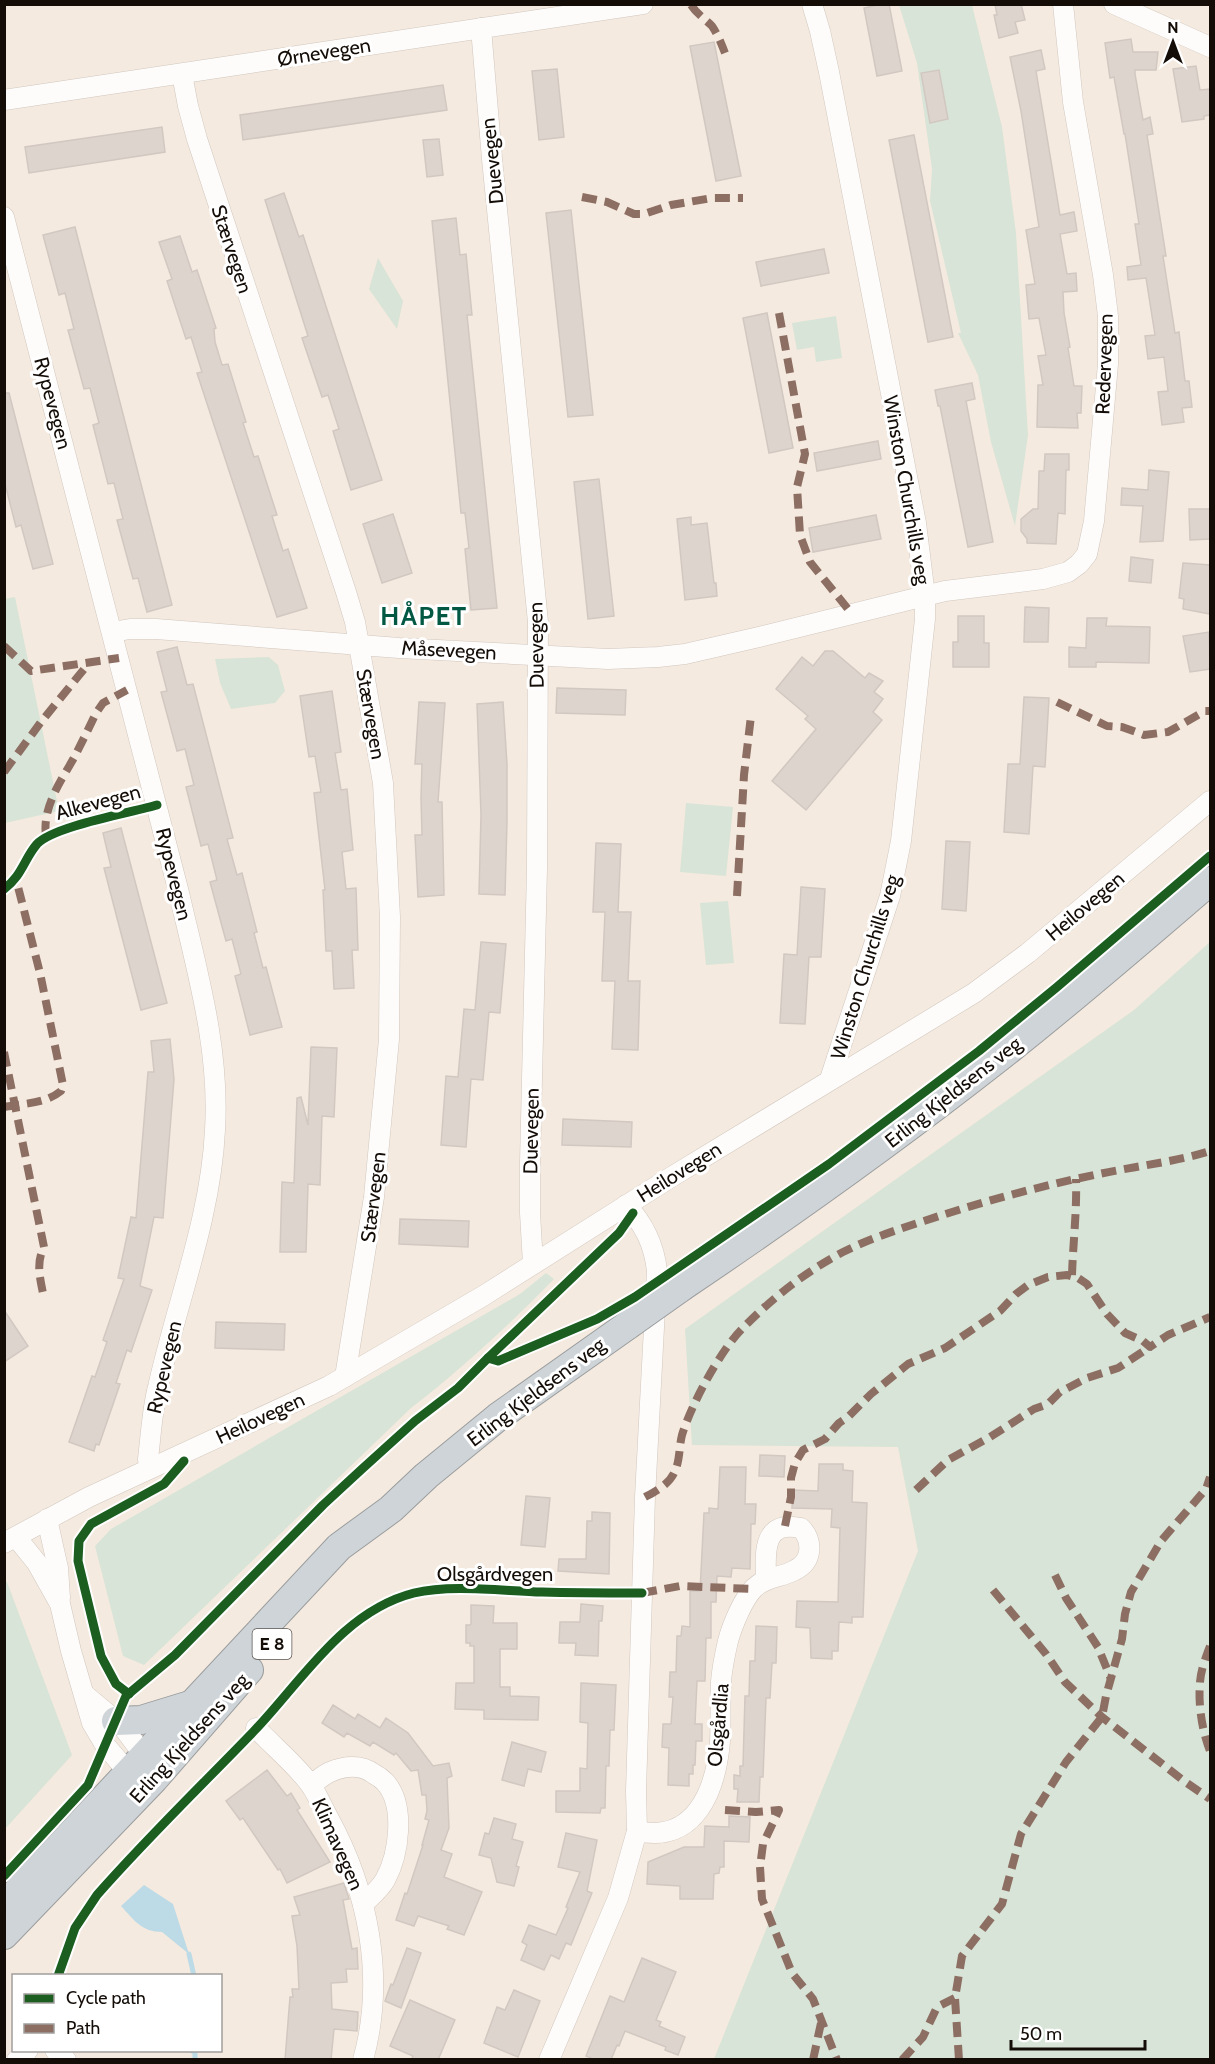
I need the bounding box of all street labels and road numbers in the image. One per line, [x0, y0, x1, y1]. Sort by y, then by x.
street label: Ørnevegen [276, 33, 372, 71]
street label: Duevegen [476, 117, 508, 205]
street label: Stærvegen [206, 202, 258, 296]
street label: Redervegen [1090, 313, 1118, 415]
street label: Rypevegen [29, 354, 77, 452]
street label: Winston Churchills veg [879, 393, 936, 588]
street label: Duevegen [523, 602, 549, 688]
street label: Måsevegen [401, 636, 497, 664]
street label: Stærvegen [351, 667, 391, 761]
street label: Alkevegen [53, 779, 143, 825]
street label: Rypevegen [151, 825, 197, 923]
street label: Heilovegen [1041, 866, 1129, 946]
street label: Winston Churchills veg [825, 871, 905, 1062]
street label: Erling Kjeldsens veg [880, 1031, 1027, 1153]
street label: Duevegen [518, 1088, 544, 1174]
street label: Heilovegen [632, 1137, 726, 1207]
street label: Stærvegen [356, 1150, 390, 1244]
street label: Rypevegen [142, 1318, 186, 1416]
street label: Erling Kjeldsens veg [462, 1332, 610, 1452]
street label: Heilovegen [212, 1387, 308, 1449]
street label: Olsgårdvegen [437, 1562, 553, 1586]
road number: E 8 [252, 1629, 292, 1659]
street label: Erling Kjeldsens veg [124, 1667, 254, 1808]
street label: Olsgårdlia [702, 1682, 734, 1768]
street label: Klimavegen [307, 1794, 369, 1894]

